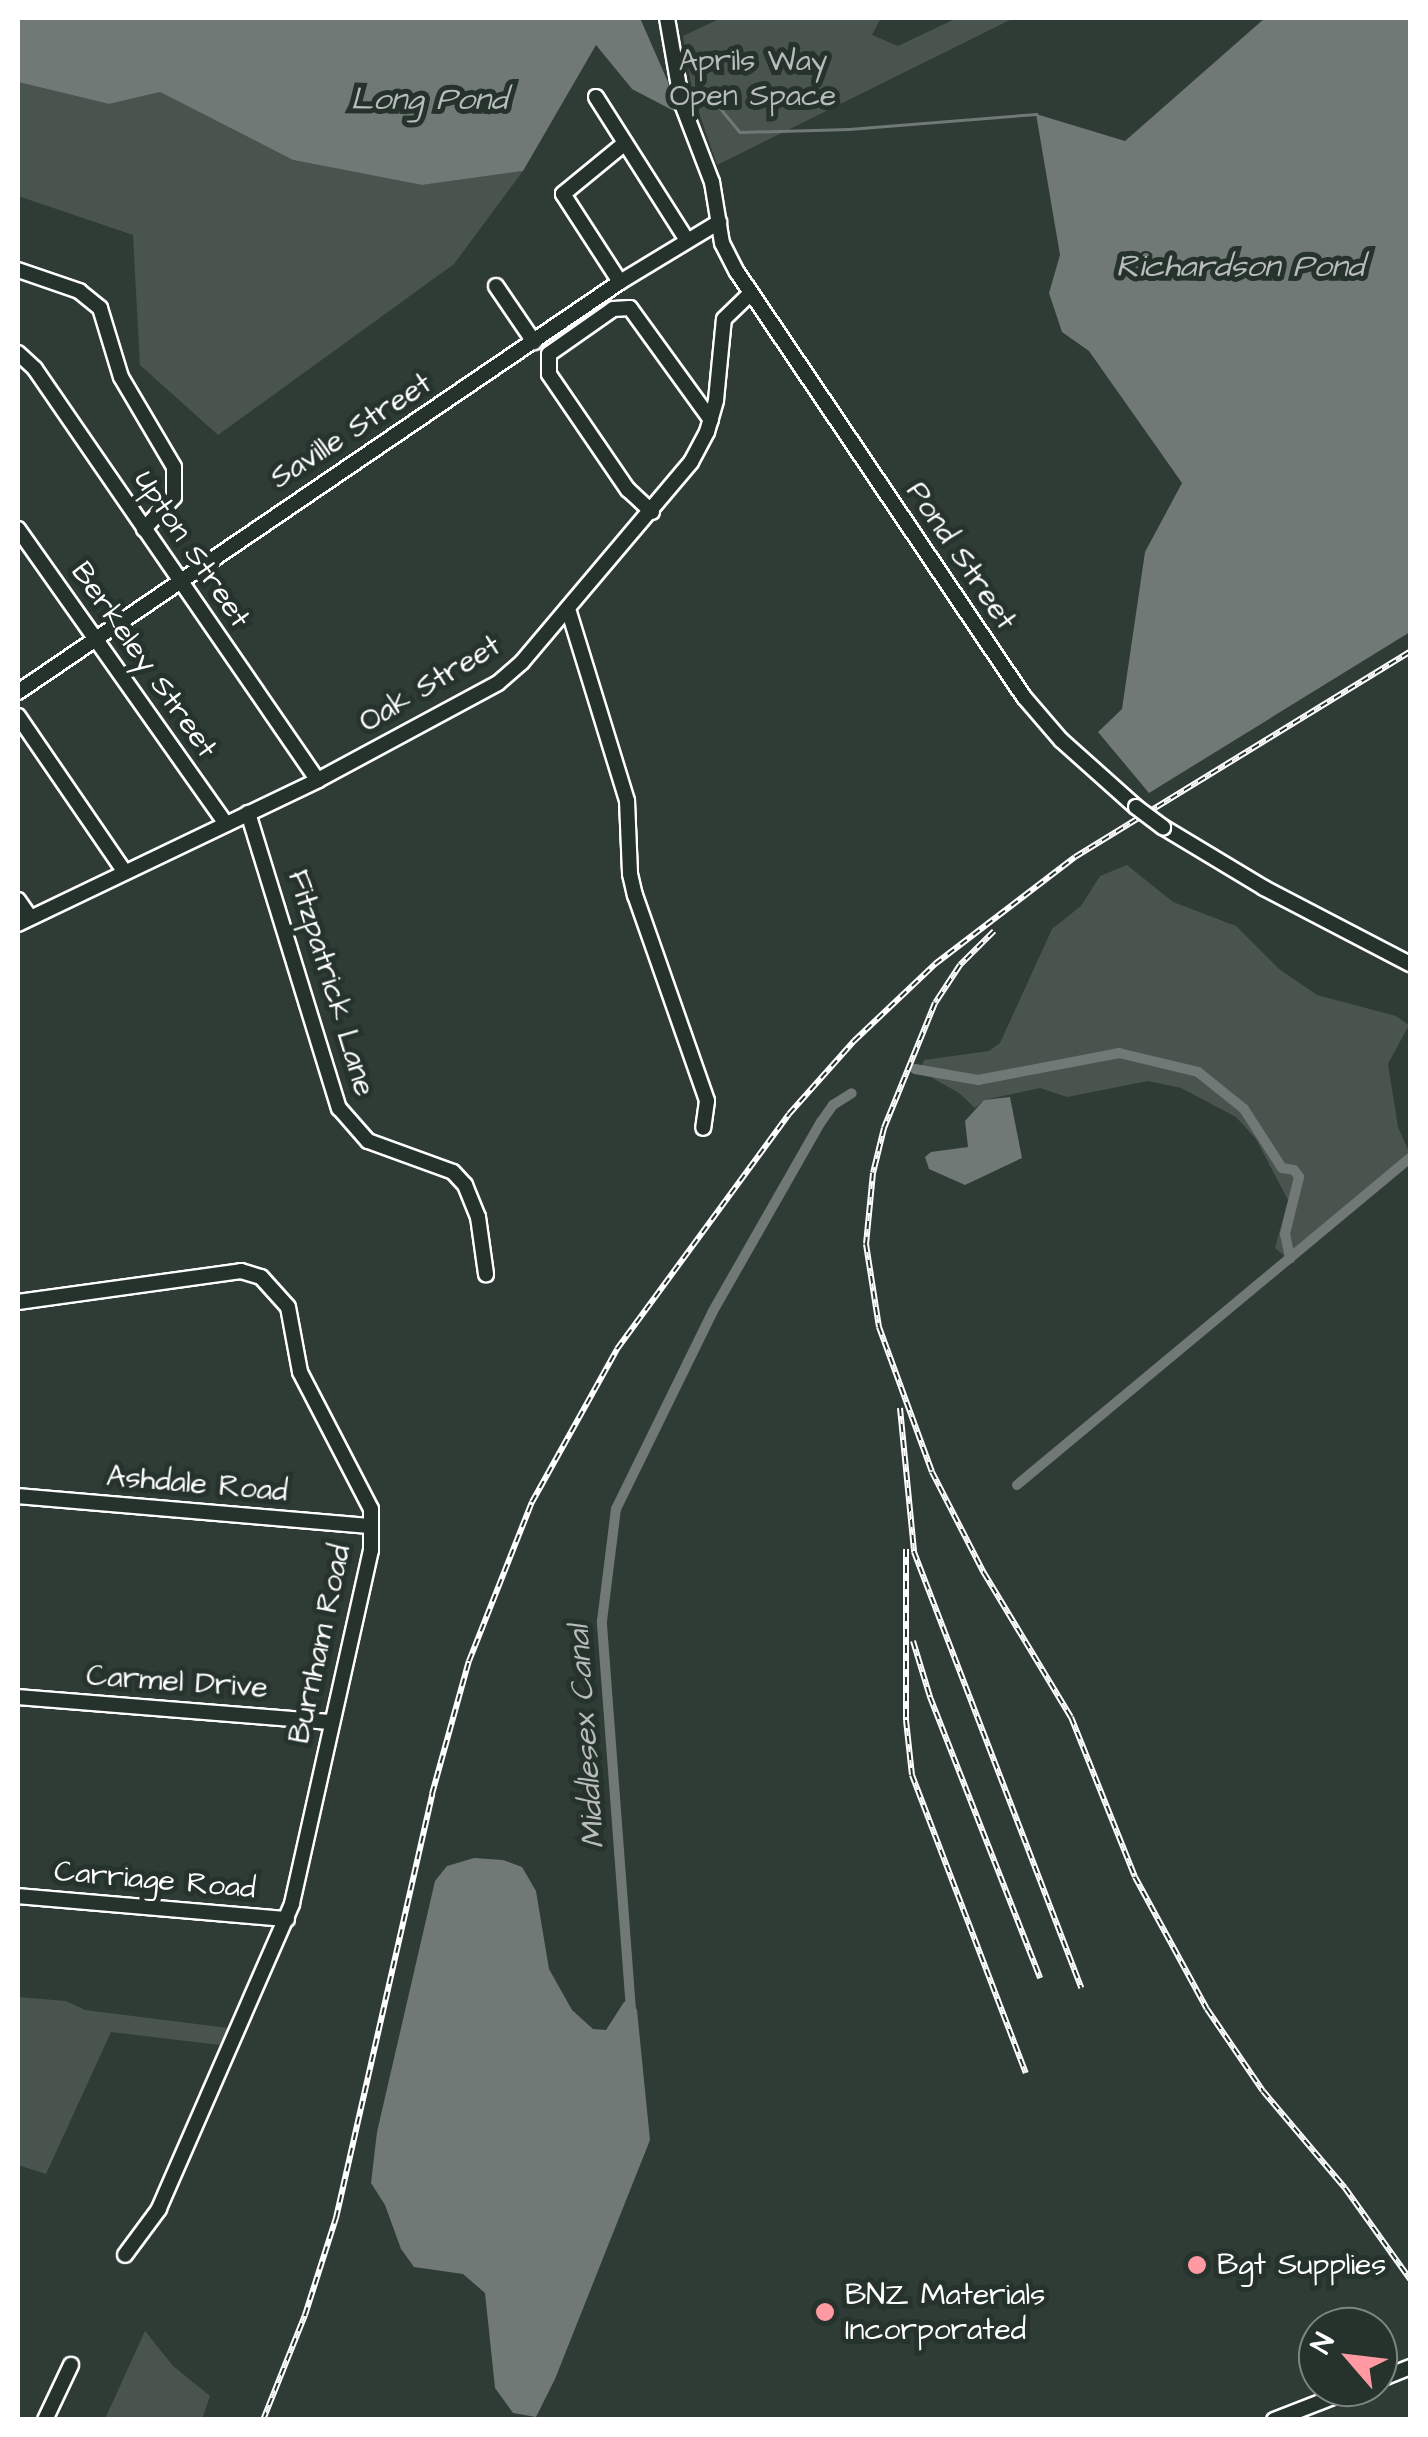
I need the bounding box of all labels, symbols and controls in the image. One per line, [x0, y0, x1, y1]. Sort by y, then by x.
park label: Aprils Way Open Space [670, 43, 836, 114]
water label: Long Pond [351, 81, 507, 119]
water label: Richardson Pond [1116, 248, 1364, 286]
street label: Saville Street [264, 366, 438, 496]
street label: Upton Street [126, 463, 258, 635]
street label: Pond Street [898, 475, 1024, 637]
street label: Berkeley Street [63, 555, 225, 765]
street label: Oak Street [353, 628, 507, 740]
street label: Fitzpatrick Lane [280, 866, 382, 1100]
street label: Ashdale Road [105, 1458, 289, 1510]
street label: Burnham Road [281, 1541, 359, 1747]
water label: Middlesex Canal [560, 1624, 614, 1850]
street label: Carmel Drive [85, 1658, 269, 1706]
street label: Carriage Road [53, 1853, 257, 1907]
place label: Bgt Supplies [1217, 2247, 1386, 2283]
marker: Bgt Supplies [1186, 2254, 1208, 2276]
place label: BNZ Materials Incorporated [845, 2277, 1045, 2348]
marker: BNZ Materials Incorporated [814, 2301, 836, 2323]
north arrow [1298, 2307, 1398, 2407]
text: N [1301, 2327, 1344, 2361]

